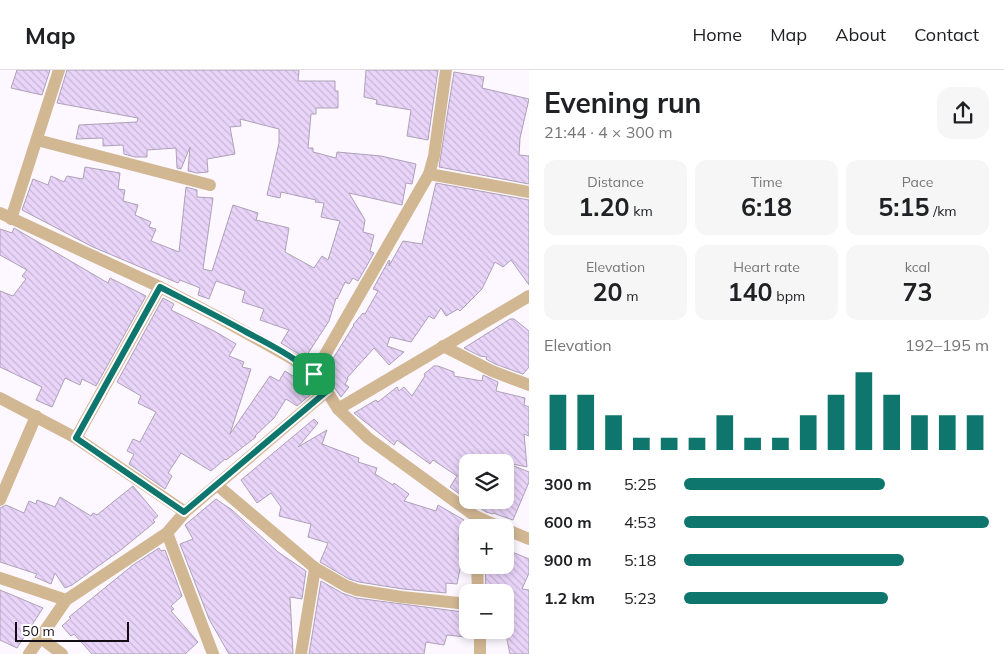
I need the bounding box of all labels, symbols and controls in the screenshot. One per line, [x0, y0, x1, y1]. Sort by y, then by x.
text: Map [25, 20, 76, 50]
text: Home [692, 23, 742, 46]
text: Map [770, 23, 807, 46]
text: About [835, 23, 886, 46]
text: Contact [914, 23, 979, 46]
text: Evening run [544, 85, 701, 120]
button: share [937, 87, 989, 139]
text: 21:44 · 4 × 300 m [544, 122, 673, 142]
text: Distance [587, 173, 644, 191]
text: Time [751, 173, 782, 191]
text: Pace [902, 173, 933, 191]
text: 1.20 [578, 191, 630, 222]
text: 6:18 [741, 191, 792, 222]
text: 5:15 [878, 191, 930, 222]
text: km [630, 202, 653, 220]
text: /km [930, 202, 957, 220]
text: Elevation [586, 258, 645, 276]
text: Heart rate [733, 258, 800, 276]
text: kcal [905, 258, 930, 276]
text: 20 [593, 276, 623, 307]
text: 140 [728, 276, 773, 307]
text: 73 [902, 276, 933, 307]
text: m [623, 287, 638, 305]
text: bpm [773, 287, 805, 305]
text: Elevation [544, 335, 612, 355]
text: 192–195 m [905, 335, 989, 355]
pin [293, 353, 335, 395]
icon: arrive [300, 360, 328, 388]
map controls [459, 454, 514, 639]
button: layers [459, 454, 514, 509]
text: 300 m [544, 474, 592, 494]
text: 5:25 [624, 474, 656, 494]
text: 600 m [544, 512, 592, 532]
text: 4:53 [624, 512, 656, 532]
button: + [459, 519, 514, 574]
text: 900 m [544, 550, 592, 570]
text: 5:18 [624, 550, 656, 570]
button: − [459, 584, 514, 639]
text: 1.2 km [544, 588, 595, 608]
text: 5:23 [624, 588, 656, 608]
scale bar [15, 619, 129, 642]
text: 50 m [22, 622, 55, 640]

